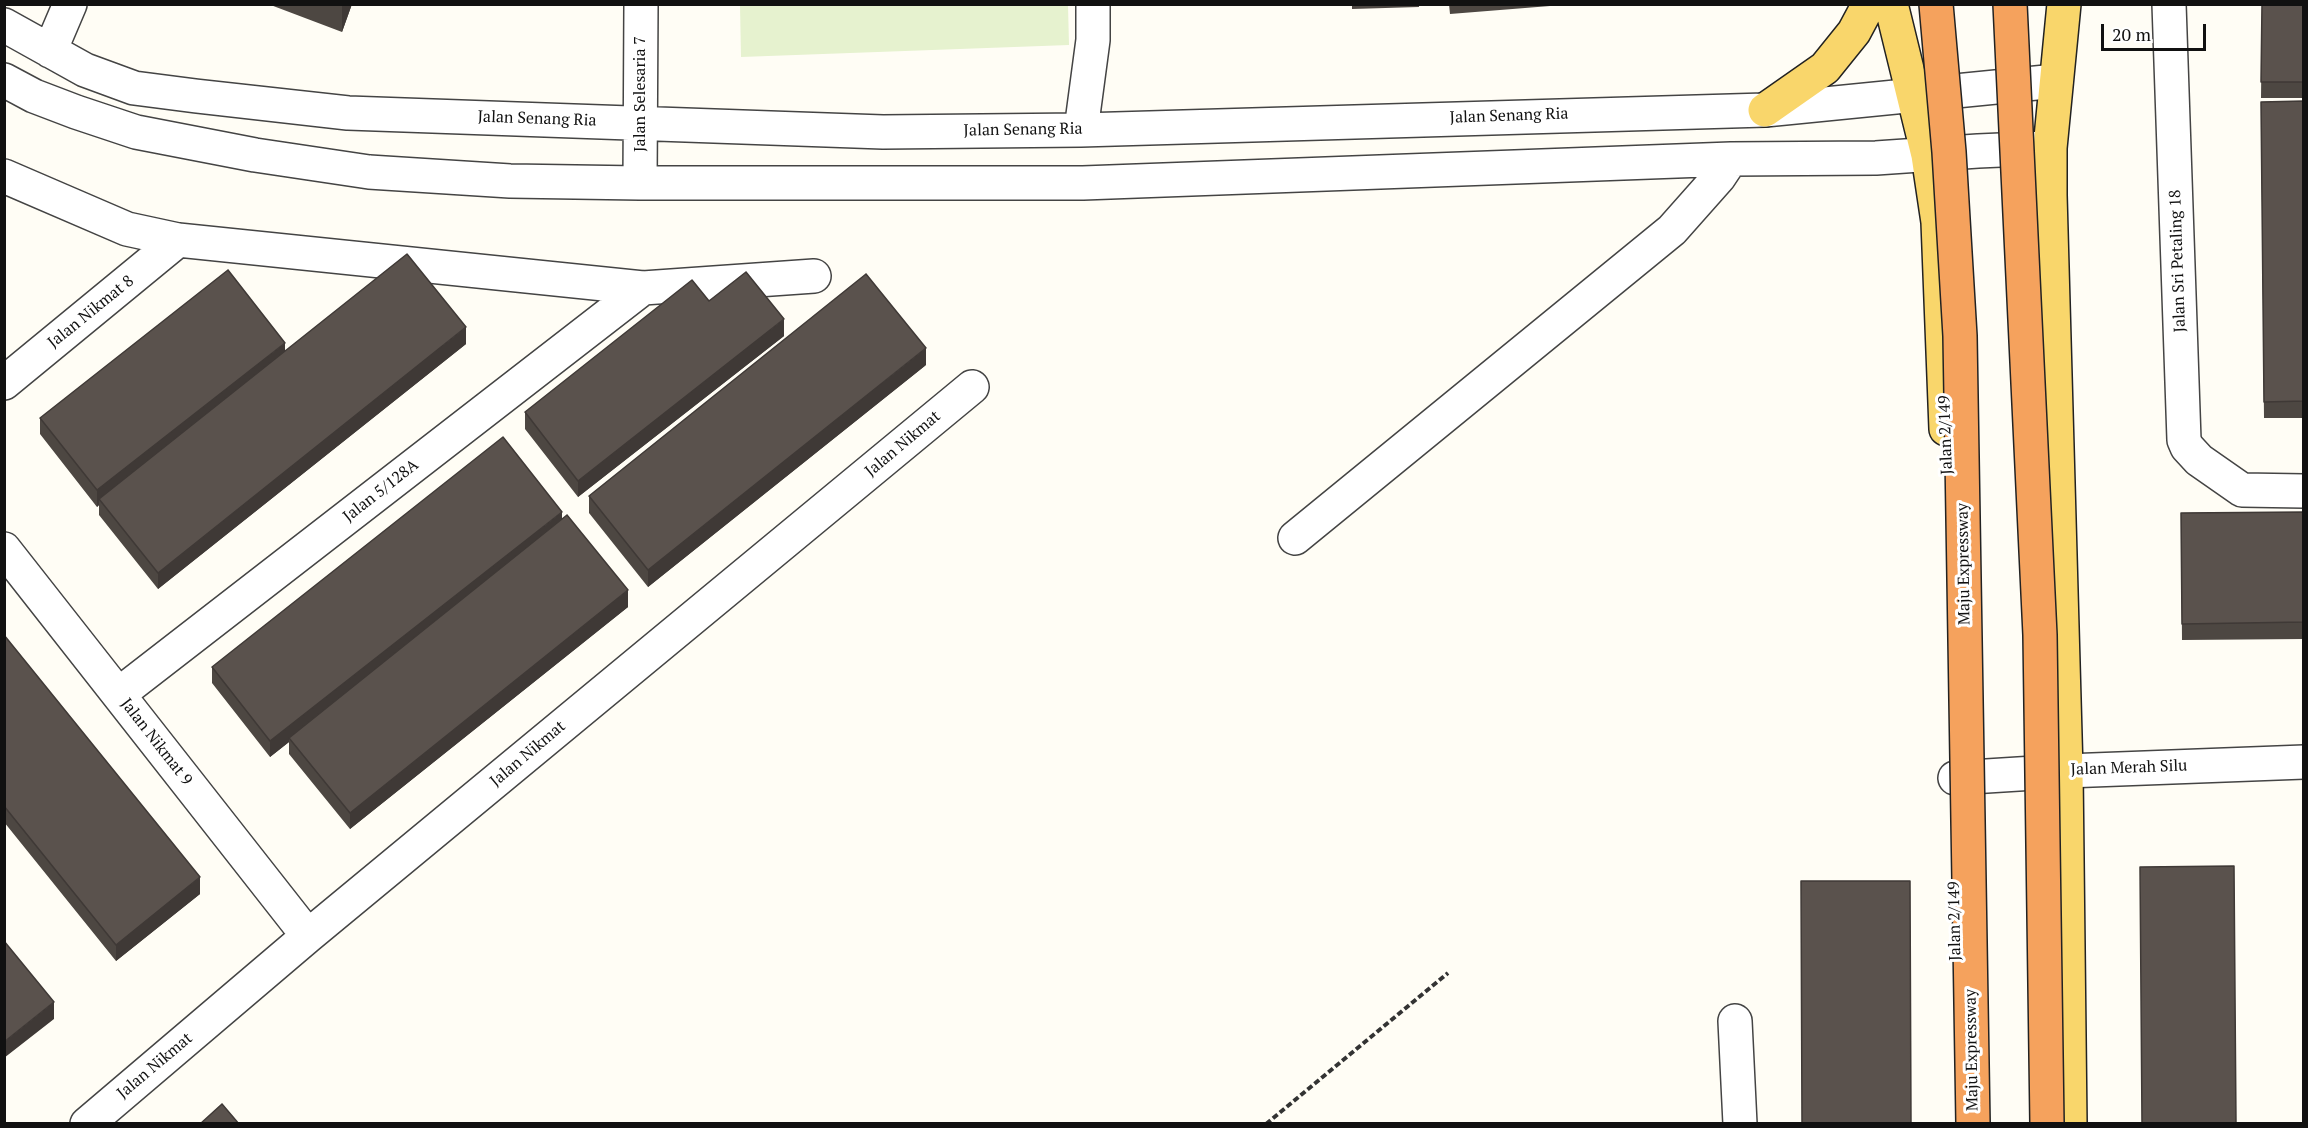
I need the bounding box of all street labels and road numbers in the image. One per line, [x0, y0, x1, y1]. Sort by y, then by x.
street label: Jalan Selesaria 7 [630, 36, 650, 152]
street label: Jalan Senang Ria [1449, 104, 1569, 128]
street label: Jalan Senang Ria [477, 107, 597, 131]
street label: Jalan Senang Ria [963, 119, 1083, 141]
street label: Jalan Sri Petaling 18 [2166, 189, 2190, 333]
street label: Jalan Nikmat 8 [44, 272, 138, 352]
street label: Jalan 2/149 [1935, 395, 1957, 475]
street label: Jalan Nikmat [861, 407, 945, 481]
street label: Jalan 5/128A [339, 456, 423, 526]
street label: Maju Expressway [1953, 503, 1975, 625]
street label: Jalan Nikmat 9 [116, 695, 196, 789]
street label: Jalan Nikmat [486, 717, 570, 791]
street label: Jalan Merah Silu [2070, 756, 2188, 780]
street label: Jalan 2/149 [1945, 881, 1965, 961]
street label: Maju Expressway [1961, 989, 1983, 1111]
street label: Jalan Nikmat [113, 1029, 197, 1103]

